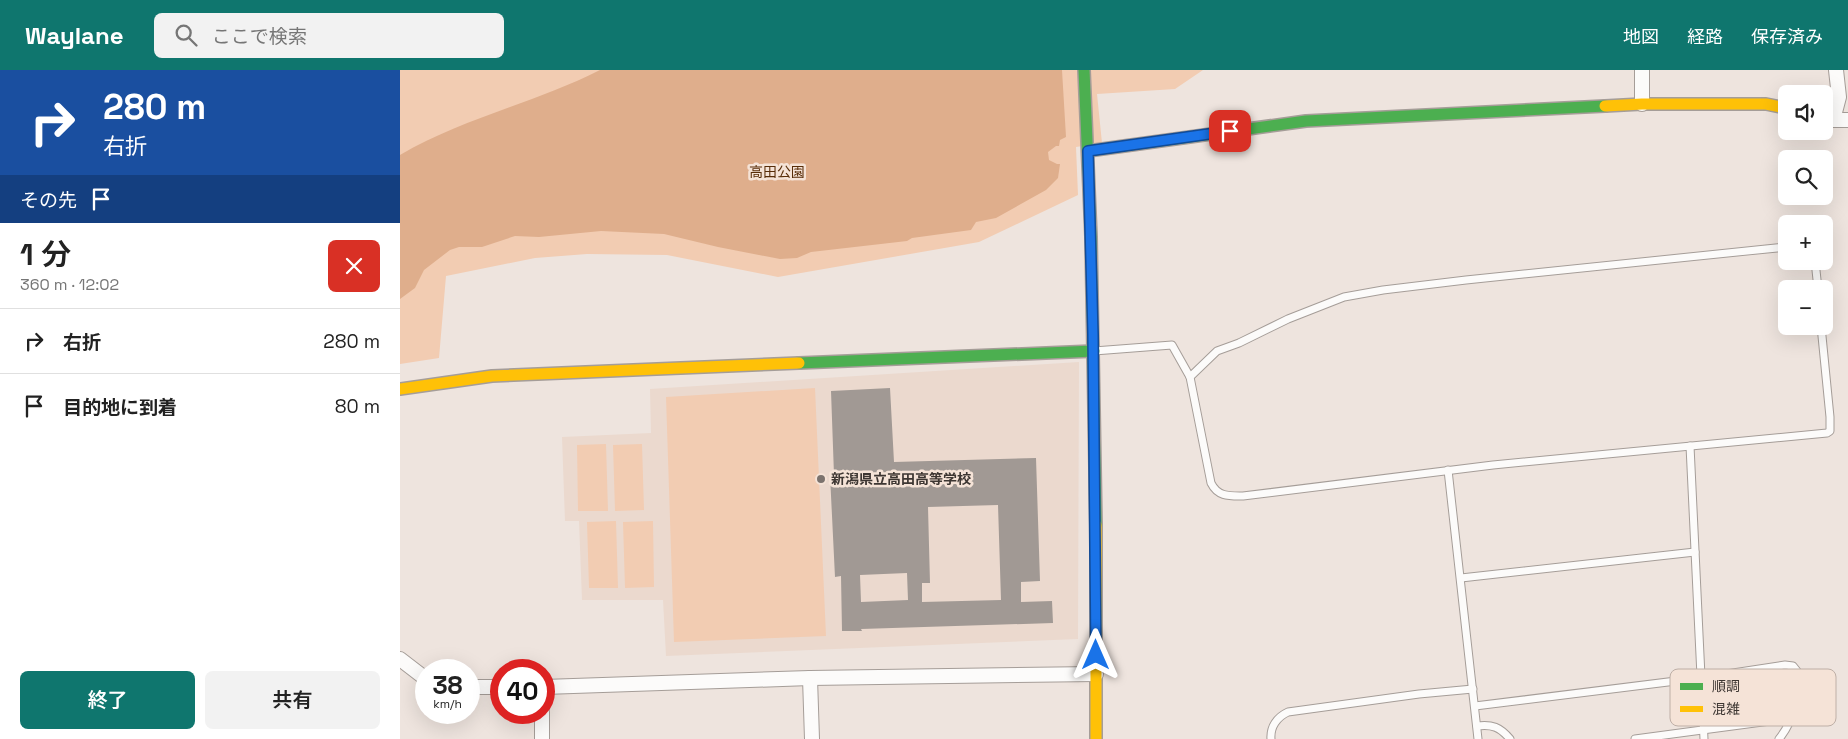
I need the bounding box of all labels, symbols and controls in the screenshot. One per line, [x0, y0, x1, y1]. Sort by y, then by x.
search box [154, 13, 504, 58]
text: Waylane [25, 20, 124, 51]
icon: search [172, 21, 200, 49]
text: ここで検索 [212, 24, 307, 49]
text: 地図 [1623, 25, 1659, 48]
text: 経路 [1687, 25, 1723, 48]
text: 保存済み [1751, 25, 1823, 48]
text: 280 m [103, 85, 206, 129]
map controls [1778, 85, 1833, 335]
button: sound [1778, 85, 1833, 140]
icon: right [20, 90, 85, 155]
pin [1209, 110, 1251, 152]
icon: arrive [1216, 117, 1244, 145]
text: 右折 [103, 132, 147, 160]
button: search [1778, 150, 1833, 205]
park label: 高田公園 [749, 163, 805, 181]
icon: arrive [87, 185, 115, 213]
text: その先 [20, 188, 77, 213]
button: + [1778, 215, 1833, 270]
text: 1 分 [20, 235, 71, 274]
button: close [328, 240, 380, 292]
text: 360 m · 12:02 [20, 274, 119, 295]
button: − [1778, 280, 1833, 335]
icon: right [20, 327, 48, 355]
text: 280 m [323, 329, 380, 354]
text: 右折 [63, 330, 101, 355]
icon: arrive [20, 392, 48, 420]
text: 80 m [335, 394, 380, 419]
text: 目的地に到着 [63, 395, 177, 420]
place label: 新潟県立高田高等学校 [831, 470, 971, 488]
marker: 新潟県立高田高等学校 [815, 473, 827, 485]
position arrow [1069, 628, 1121, 680]
speed limit sign: 40 [490, 659, 555, 724]
text: 38 [432, 669, 463, 701]
legend [1670, 669, 1836, 726]
button: 終了 [20, 671, 195, 729]
button: 共有 [205, 671, 380, 729]
text: 順調 [1712, 677, 1740, 695]
text: km/h [433, 696, 462, 712]
text: 混雑 [1712, 700, 1740, 718]

